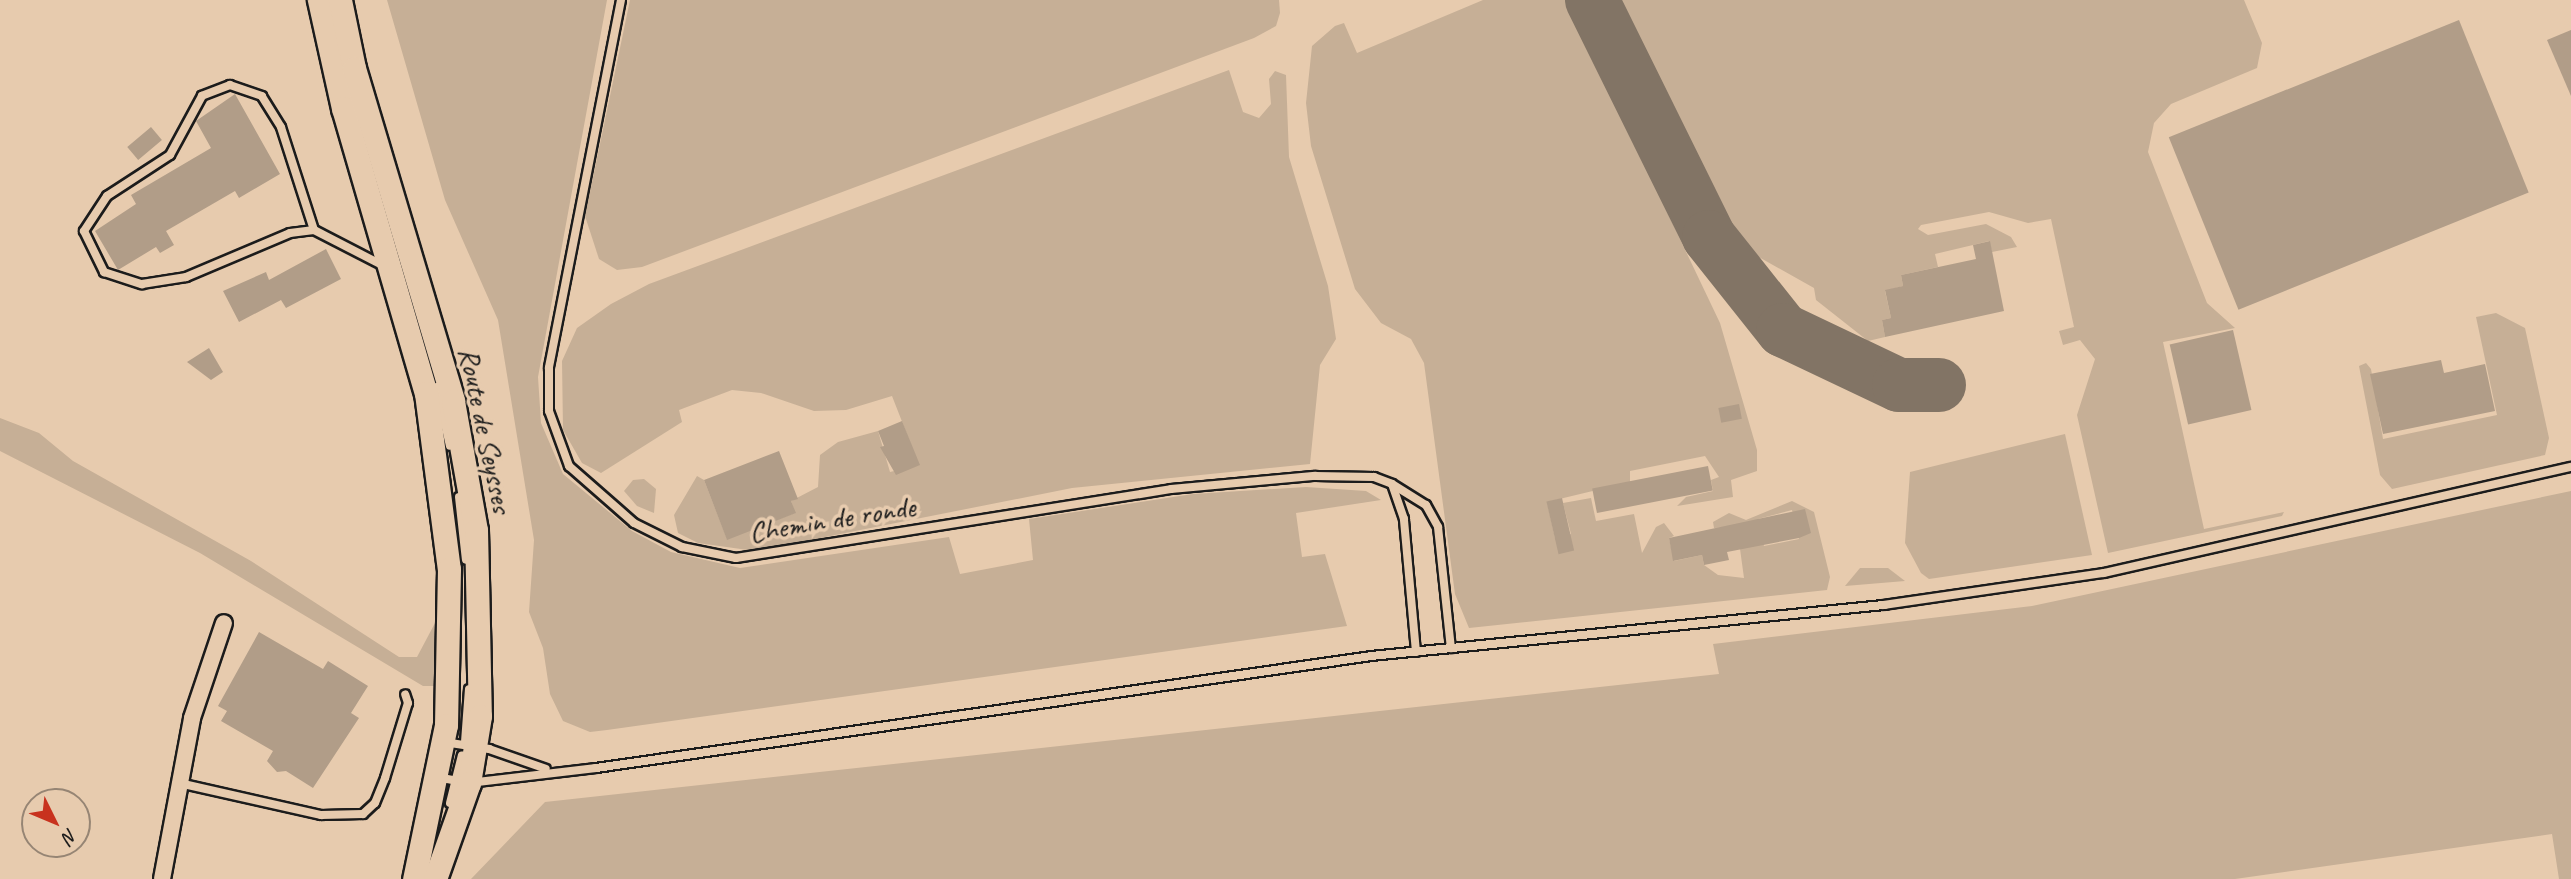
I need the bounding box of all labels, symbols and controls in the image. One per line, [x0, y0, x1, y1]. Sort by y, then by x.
street label: Route de Seysses [451, 344, 521, 516]
street label: Chemin de ronde [746, 488, 918, 550]
north arrow [21, 788, 91, 858]
text: N [57, 823, 83, 848]

